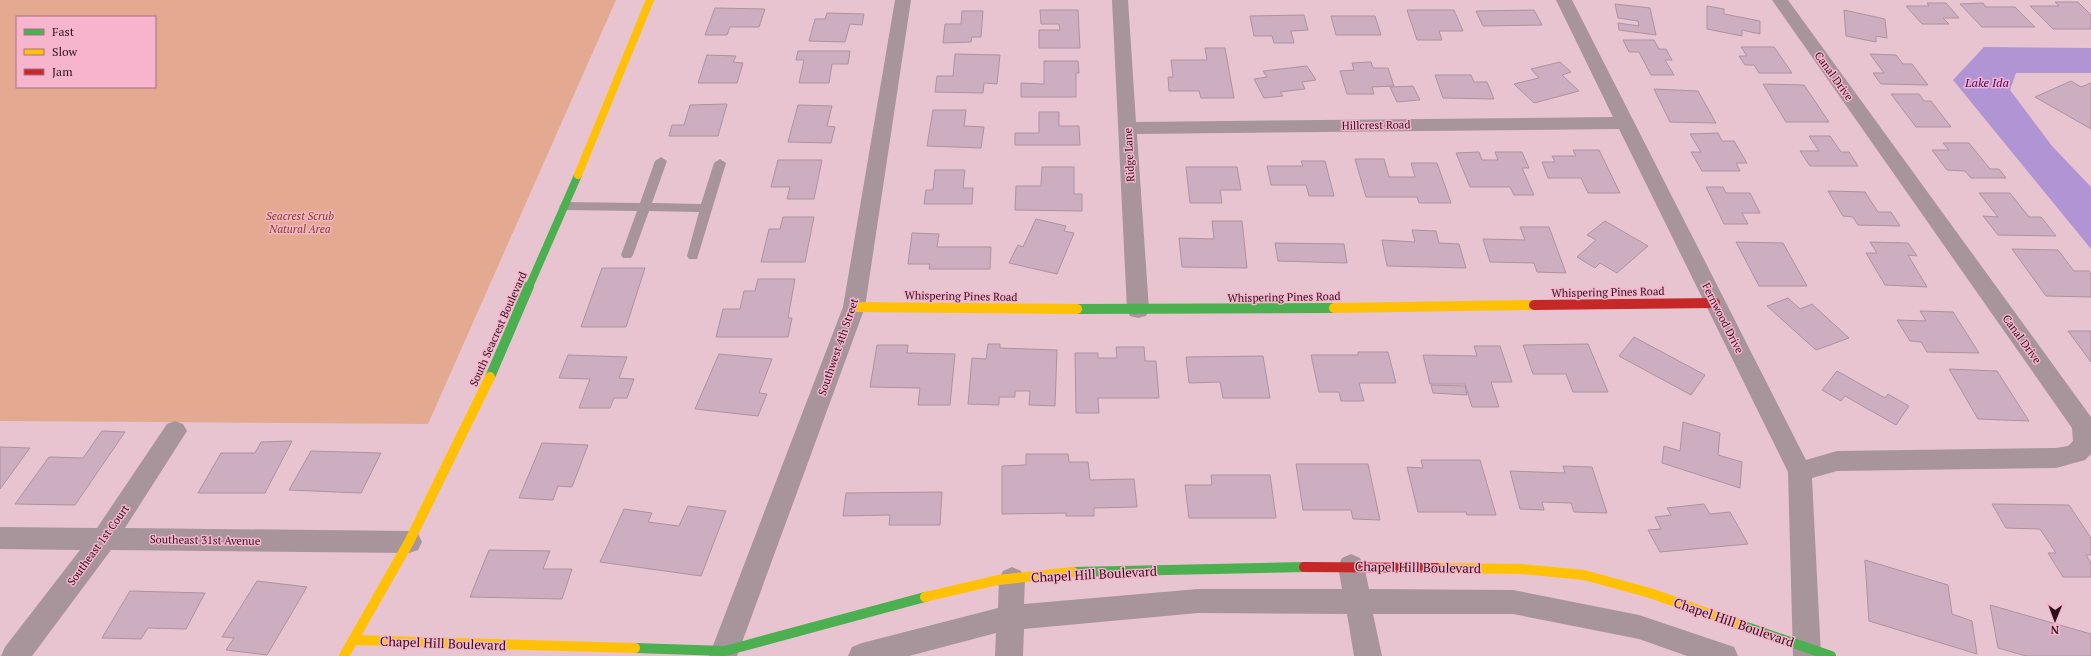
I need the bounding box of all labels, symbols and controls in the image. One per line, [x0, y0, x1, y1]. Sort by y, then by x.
legend [16, 16, 156, 88]
text: Fast [52, 24, 75, 39]
text: Slow [52, 44, 78, 59]
street label: Canal Drive [1812, 49, 1857, 104]
text: Jam [52, 64, 73, 79]
water label: Lake Ida [1964, 75, 2009, 90]
street label: Hillcrest Road [1341, 117, 1411, 133]
street label: Ridge Lane [1121, 127, 1137, 182]
park label: Seacrest Scrub Natural Area [266, 209, 334, 236]
street label: South Seacrest Boulevard [466, 269, 530, 389]
street label: Fernwood Drive [1699, 280, 1747, 356]
street label: Whispering Pines Road [1551, 284, 1665, 300]
street label: Whispering Pines Road [904, 288, 1018, 304]
street label: Whispering Pines Road [1227, 289, 1341, 305]
street label: Southwest 4th Street [815, 296, 861, 398]
street label: Canal Drive [2000, 312, 2045, 367]
street label: Southeast 1st Court [64, 502, 132, 588]
street label: Southeast 31st Avenue [150, 532, 261, 548]
street label: Chapel Hill Boulevard [1355, 557, 1481, 577]
street label: Chapel Hill Boulevard [1031, 562, 1157, 586]
street label: Chapel Hill Boulevard [1671, 593, 1797, 651]
north arrow [2035, 600, 2075, 640]
text: N [2050, 623, 2059, 637]
street label: Chapel Hill Boulevard [380, 632, 506, 654]

